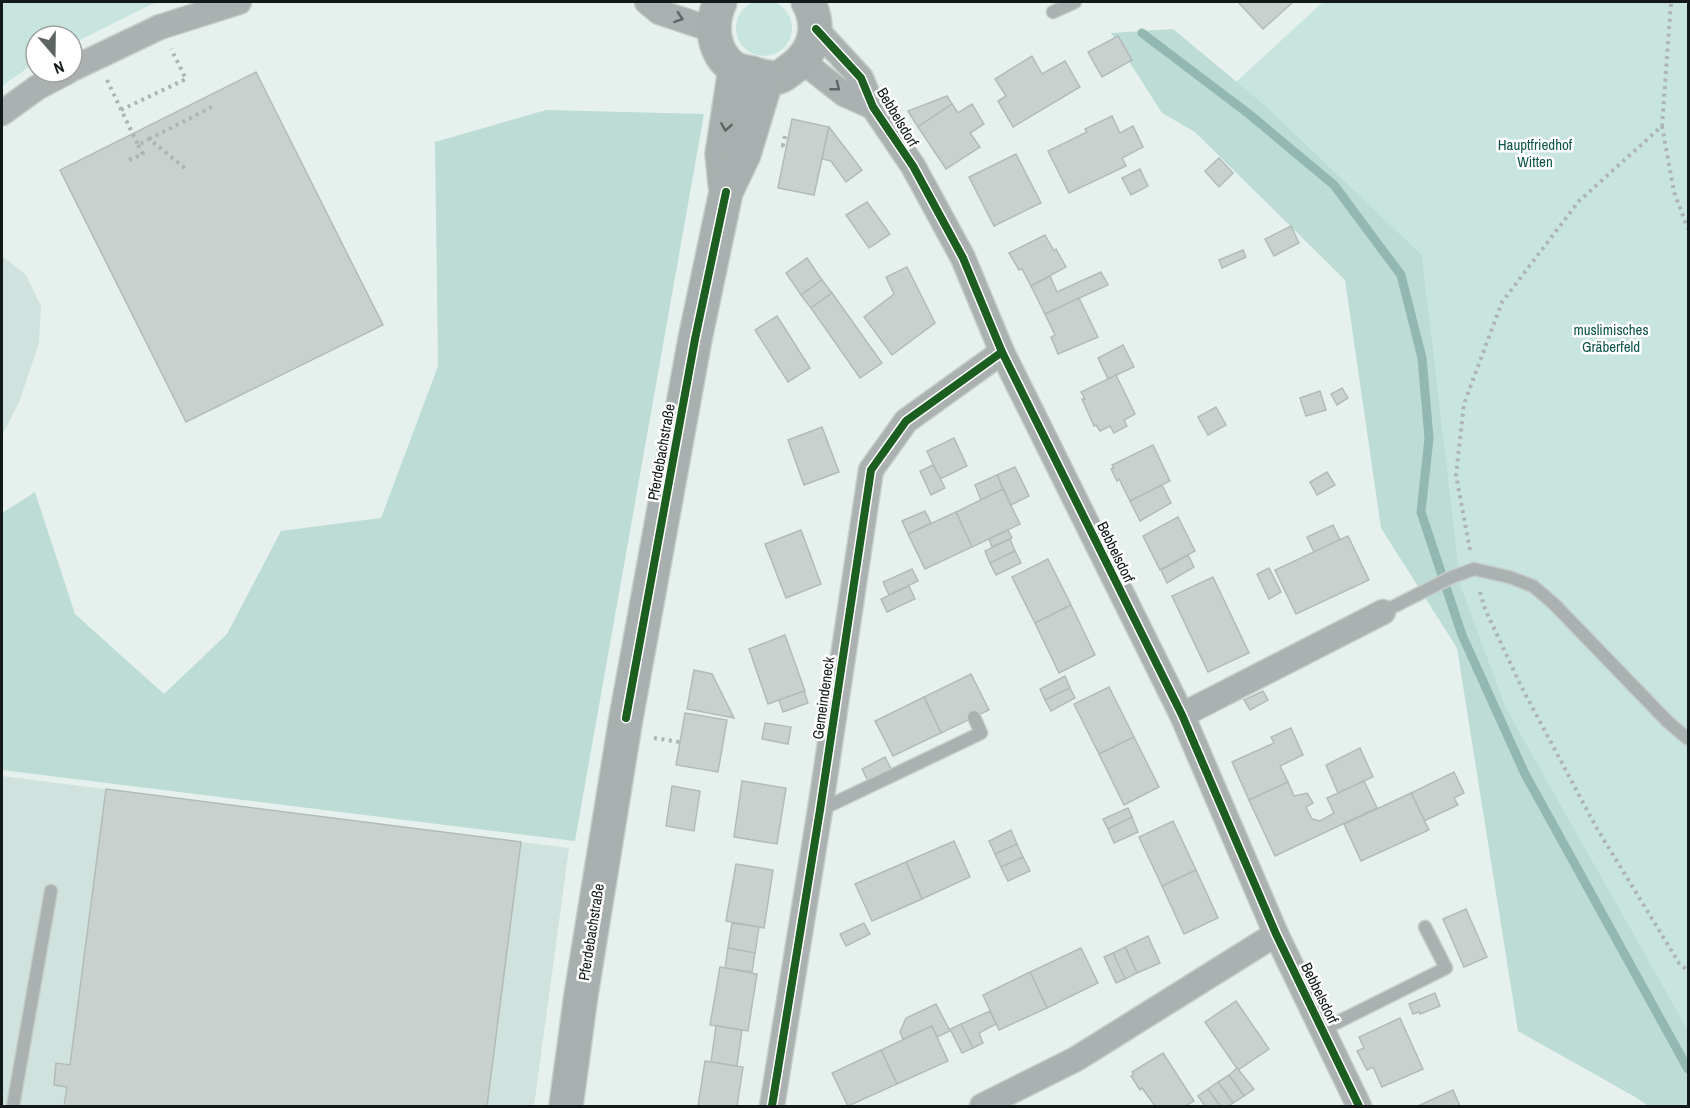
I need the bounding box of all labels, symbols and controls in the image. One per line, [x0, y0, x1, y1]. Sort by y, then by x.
one-way arrow [673, 11, 683, 24]
north arrow [24, 24, 84, 84]
text: N [51, 56, 67, 80]
one-way arrow [829, 80, 840, 91]
street label: Bebbelsdorf [872, 83, 924, 151]
one-way arrow [721, 122, 733, 131]
park label: Hauptfriedhof Witten [1498, 134, 1573, 172]
park label: muslimisches Gräberfeld [1573, 319, 1649, 357]
street label: Pferdebachstraße [642, 402, 680, 502]
street label: Bebbelsdorf [1092, 518, 1140, 587]
street label: Gemeindeneck [807, 654, 839, 741]
street label: Pferdebachstraße [573, 882, 609, 982]
street label: Bebbelsdorf [1296, 959, 1344, 1028]

